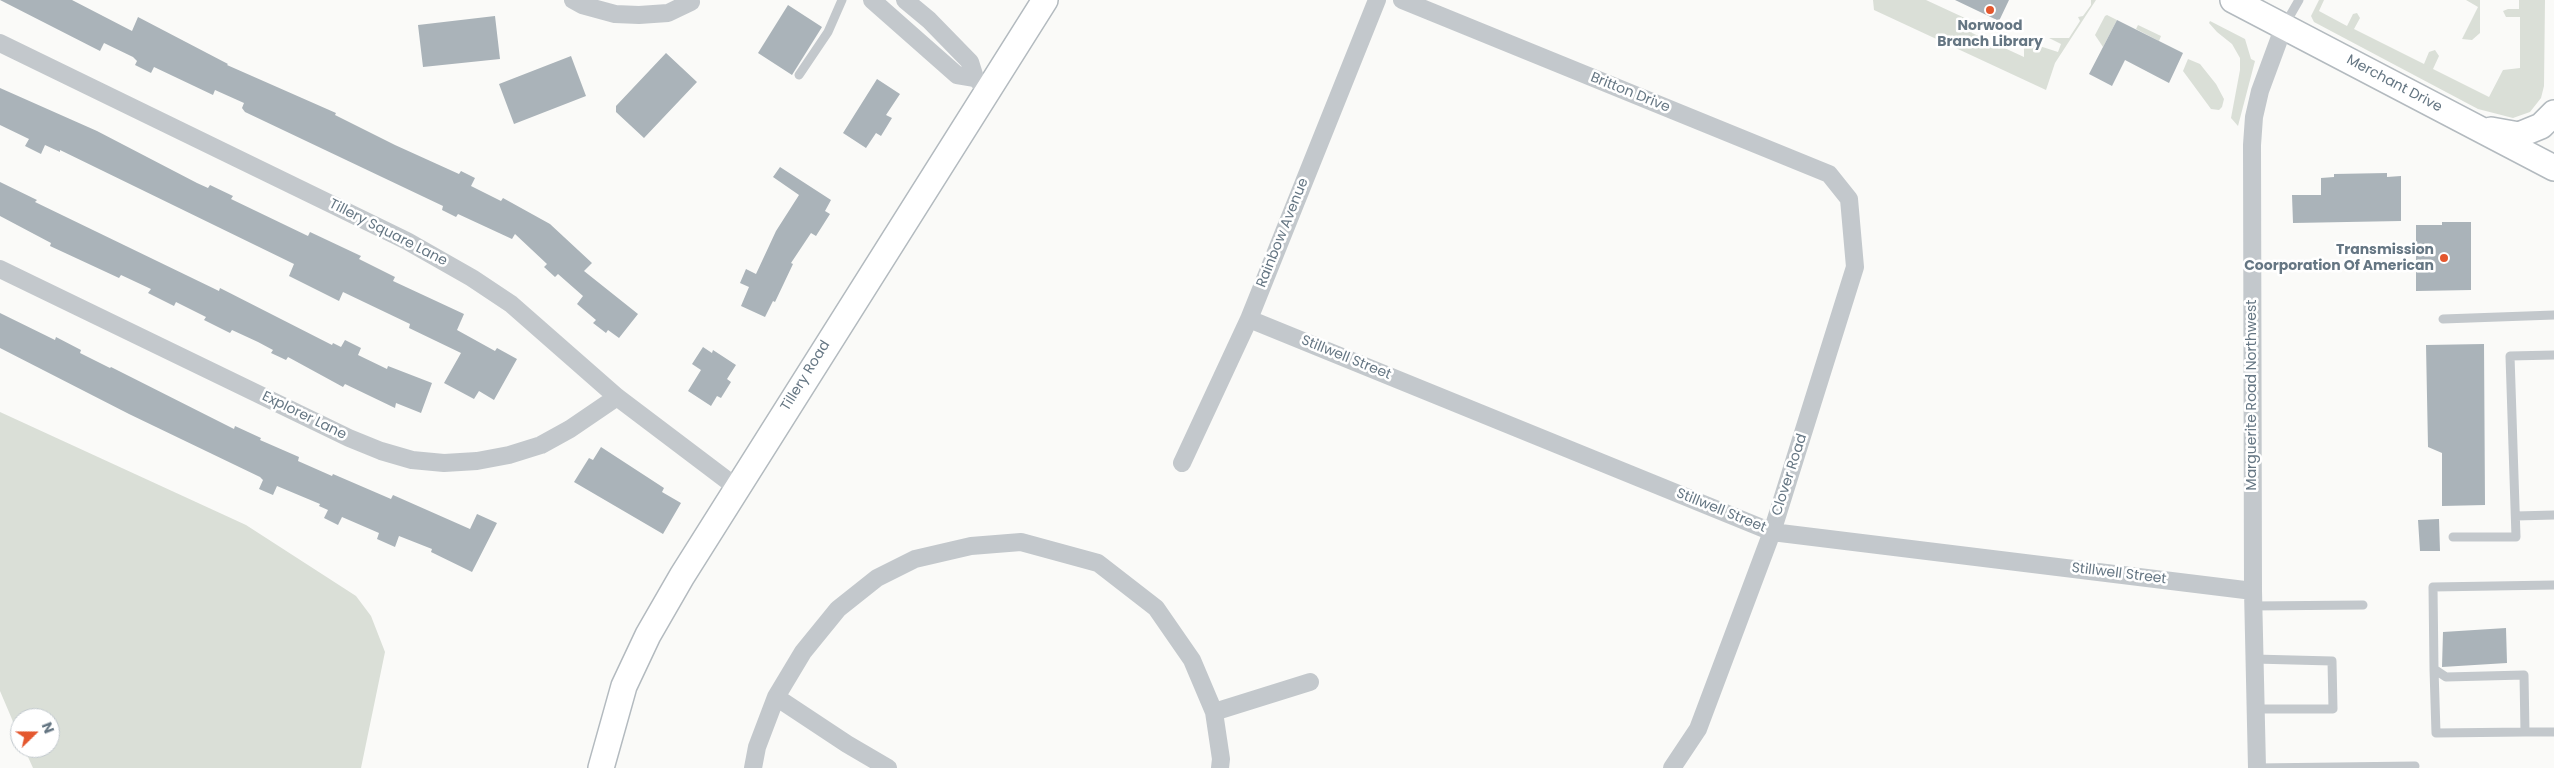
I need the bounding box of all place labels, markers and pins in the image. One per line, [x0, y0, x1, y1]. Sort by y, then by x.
marker: Norwood Branch Library [1984, 4, 1996, 16]
place label: Norwood Branch Library [1937, 18, 2043, 50]
place label: Transmission Coorporation Of American [2244, 242, 2434, 274]
marker: Transmission Coorporation Of American [2438, 252, 2450, 264]

